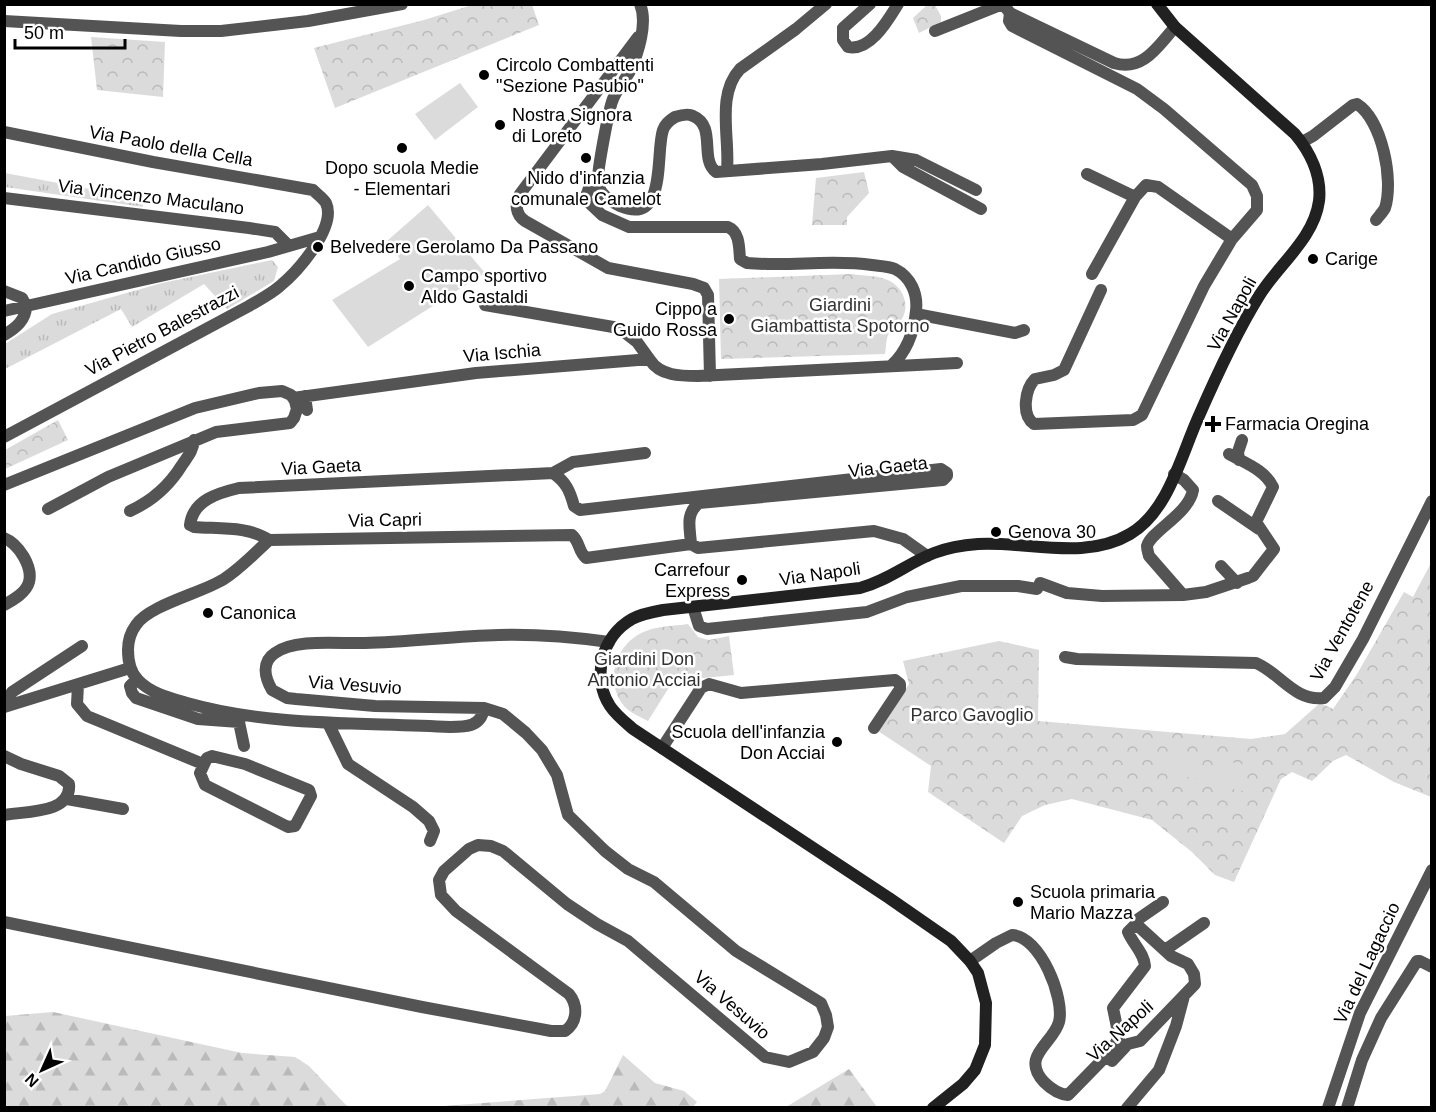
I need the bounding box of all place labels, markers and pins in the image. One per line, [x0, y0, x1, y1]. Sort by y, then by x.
place label: Circolo Combattenti "Sezione Pasubio" [496, 55, 654, 96]
marker: Circolo Combattenti "Sezione Pasubio" [477, 68, 491, 82]
place label: Nostra Signora di Loreto [512, 105, 633, 146]
marker: Nostra Signora di Loreto [493, 118, 507, 132]
marker: Dopo scuola Medie - Elementari [395, 141, 409, 155]
marker: Nido d'infanzia comunale Camelot [579, 151, 593, 165]
place label: Dopo scuola Medie - Elementari [325, 158, 479, 199]
place label: Nido d'infanzia comunale Camelot [511, 168, 661, 209]
place label: Belvedere Gerolamo Da Passano [330, 237, 598, 257]
marker: Belvedere Gerolamo Da Passano [311, 240, 325, 254]
place label: Carige [1325, 249, 1378, 269]
marker: Carige [1306, 252, 1320, 266]
place label: Campo sportivo Aldo Gastaldi [421, 266, 547, 307]
marker: Campo sportivo Aldo Gastaldi [402, 279, 416, 293]
place label: Cippo a Guido Rossa [613, 299, 718, 340]
marker: Cippo a Guido Rossa [722, 312, 736, 326]
place label: Farmacia Oregina [1225, 414, 1370, 434]
marker: Farmacia Oregina [1206, 417, 1220, 431]
place label: Genova 30 [1008, 522, 1096, 542]
marker: Genova 30 [989, 525, 1003, 539]
place label: Carrefour Express [654, 560, 730, 601]
marker: Carrefour Express [735, 573, 749, 587]
place label: Canonica [220, 603, 297, 623]
marker: Canonica [201, 606, 215, 620]
place label: Scuola dell'infanzia Don Acciai [671, 722, 826, 763]
marker: Scuola dell'infanzia Don Acciai [830, 735, 844, 749]
place label: Scuola primaria Mario Mazza [1030, 882, 1156, 923]
marker: Scuola primaria Mario Mazza [1011, 895, 1025, 909]

